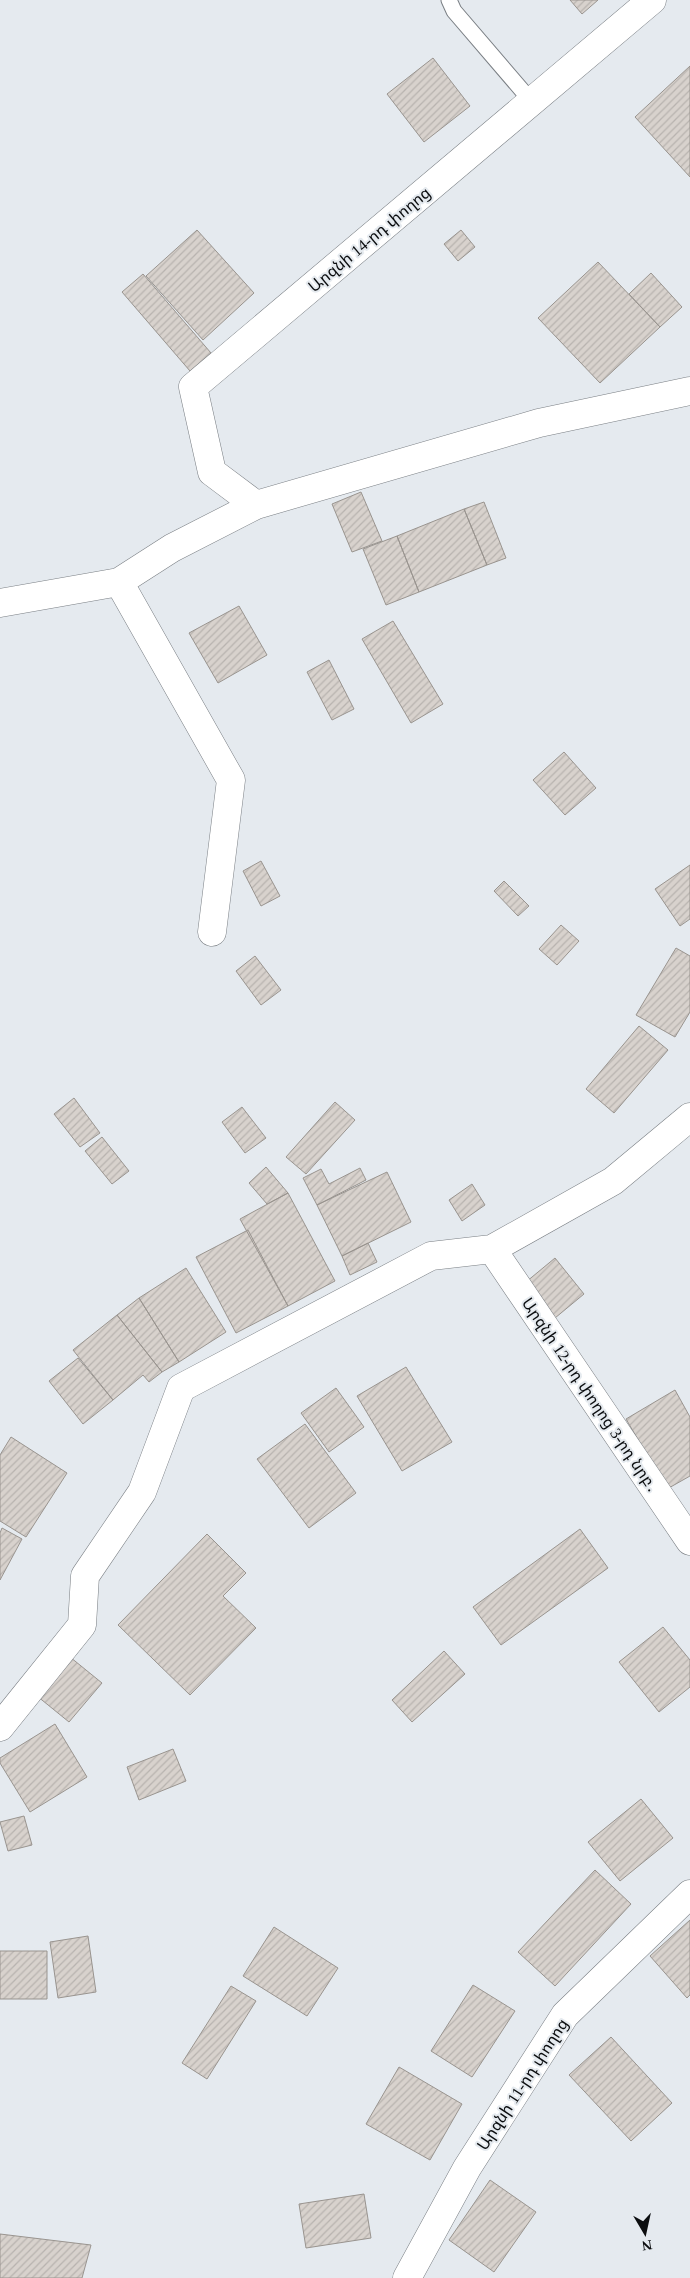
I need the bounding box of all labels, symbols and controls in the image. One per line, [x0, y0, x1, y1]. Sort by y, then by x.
street label: Արզնի 14-րդ փողոց [305, 184, 434, 296]
street label: Արզնի 12-րդ փողոց 3-րդ նրբ․ [518, 1295, 662, 1496]
street label: Արզնի 11-րդ փողոց [474, 2016, 572, 2154]
north arrow [620, 2208, 670, 2258]
text: N [641, 2237, 653, 2254]

